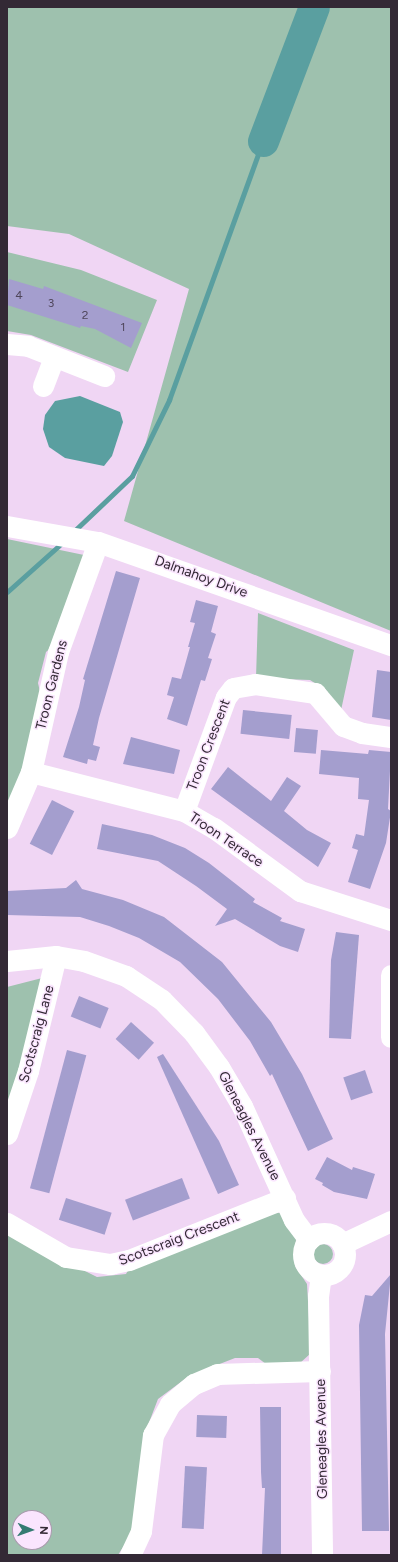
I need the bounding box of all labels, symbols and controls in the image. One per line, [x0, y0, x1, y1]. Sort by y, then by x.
house number: 4 [15, 289, 23, 303]
house number: 3 [48, 297, 54, 311]
house number: 2 [82, 309, 88, 323]
house number: 1 [121, 321, 125, 335]
street label: Dalmahoy Drive [152, 552, 250, 602]
street label: Troon Gardens [33, 638, 71, 732]
street label: Troon Crescent [184, 697, 234, 793]
street label: Troon Terrace [186, 809, 266, 871]
street label: Scotscraig Lane [16, 983, 58, 1085]
street label: Gleneagles Avenue [214, 1069, 284, 1183]
street label: Scotscraig Crescent [116, 1208, 242, 1270]
street label: Gleneagles Avenue [313, 1379, 331, 1499]
north arrow [12, 1510, 52, 1550]
text: N [37, 1526, 50, 1535]

